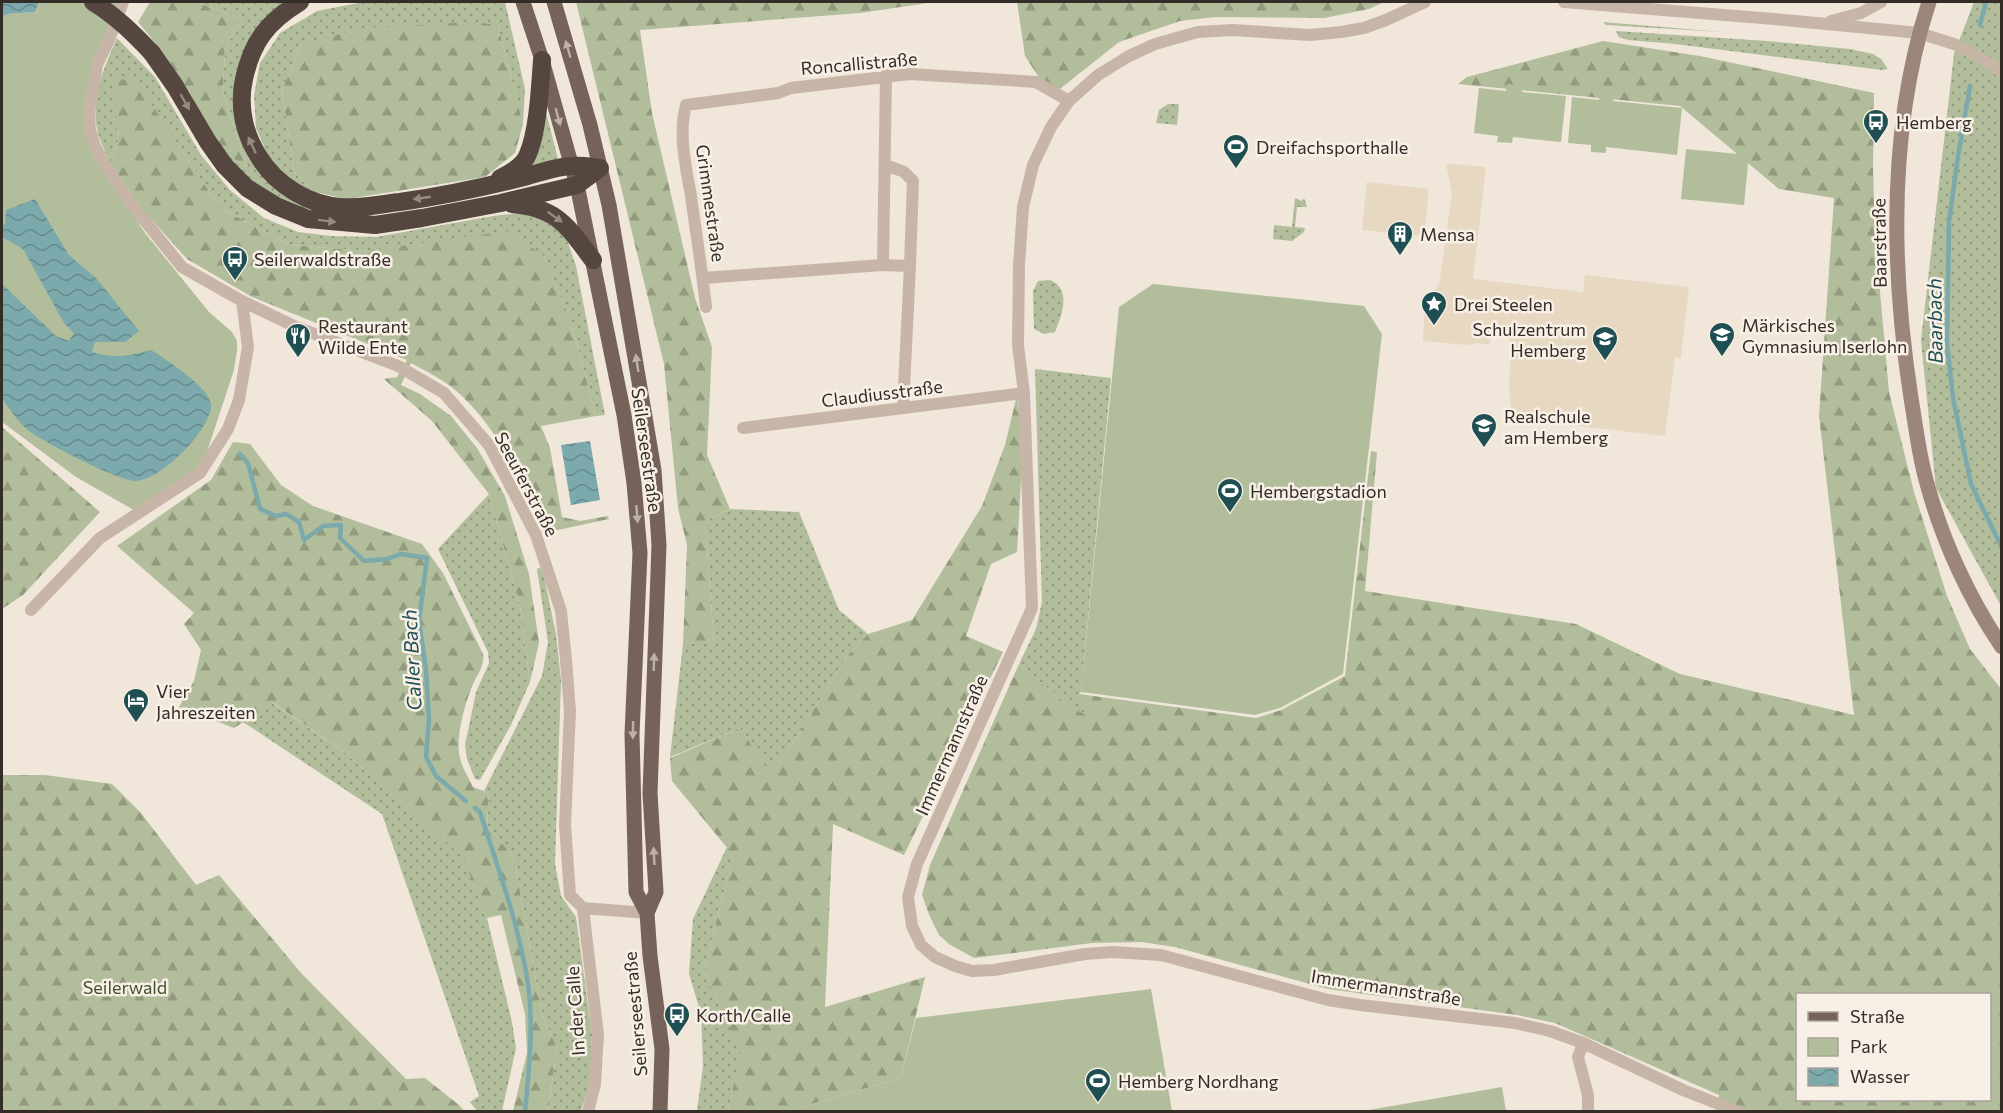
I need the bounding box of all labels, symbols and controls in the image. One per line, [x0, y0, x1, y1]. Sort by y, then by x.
one-way arrow [563, 40, 572, 58]
street label: Roncallistraße [800, 47, 918, 79]
one-way arrow [179, 94, 190, 110]
bus stop icon: Hemberg [1861, 107, 1891, 145]
one-way arrow [554, 108, 563, 126]
place label: Hemberg [1896, 111, 1972, 133]
sports icon: Dreifachsporthalle [1221, 132, 1251, 170]
one-way arrow [248, 136, 258, 154]
place label: Dreifachsporthalle [1256, 136, 1408, 158]
street label: Grimmestraße [692, 143, 730, 263]
one-way arrow [412, 194, 431, 203]
street label: Baarstraße [1867, 198, 1891, 288]
one-way arrow [547, 211, 563, 223]
one-way arrow [318, 217, 337, 226]
building icon: Mensa [1385, 219, 1415, 257]
place label: Mensa [1420, 223, 1475, 245]
bus stop icon: Seilerwaldstraße [220, 244, 250, 282]
place label: Seilerwaldstraße [254, 248, 391, 270]
water label: Baarbach [1921, 278, 1947, 364]
place icon: Drei Steelen [1419, 289, 1449, 327]
place label: Drei Steelen [1454, 293, 1553, 315]
place label: Märkisches Gymnasium Iserlohn [1742, 314, 1907, 357]
place label: Restaurant Wilde Ente [318, 315, 408, 358]
place label: Schulzentrum Hemberg [1473, 318, 1586, 361]
school or university icon: Märkisches Gymnasium Iserlohn [1707, 320, 1737, 358]
restaurant icon: Restaurant Wilde Ente [283, 321, 313, 359]
school or university icon: Schulzentrum Hemberg [1590, 324, 1620, 362]
one-way arrow [632, 354, 641, 373]
street label: Claudiusstraße [820, 375, 944, 411]
street label: Seilerseestraße [627, 386, 667, 514]
place label: Realschule am Hemberg [1504, 405, 1609, 448]
school or university icon: Realschule am Hemberg [1469, 411, 1499, 449]
street label: Seeuferstraße [490, 428, 564, 540]
sports icon: Hembergstadion [1215, 476, 1245, 514]
place label: Hembergstadion [1250, 480, 1387, 502]
one-way arrow [632, 505, 642, 524]
water label: Caller Bach [396, 609, 426, 711]
one-way arrow [650, 652, 659, 671]
street label: Immermannstraße [910, 671, 992, 819]
place label: Vier Jahreszeiten [156, 680, 256, 723]
hotel icon: Vier Jahreszeiten [121, 686, 151, 724]
one-way arrow [628, 721, 638, 740]
one-way arrow [649, 847, 659, 866]
street label: Seilerseestraße [619, 951, 651, 1077]
street label: Immermannstraße [1310, 964, 1462, 1010]
street label: In der Calle [561, 965, 589, 1057]
park label: Seilerwald [83, 976, 167, 998]
legend [1796, 993, 1991, 1101]
bus stop icon: Korth/Calle [662, 1000, 692, 1038]
place label: Korth/Calle [696, 1004, 791, 1026]
text: Straße [1850, 1005, 1905, 1027]
text: Park [1850, 1035, 1888, 1057]
text: Wasser [1850, 1065, 1910, 1087]
sports icon: Hemberg Nordhang [1083, 1066, 1113, 1104]
place label: Hemberg Nordhang [1118, 1070, 1279, 1092]

